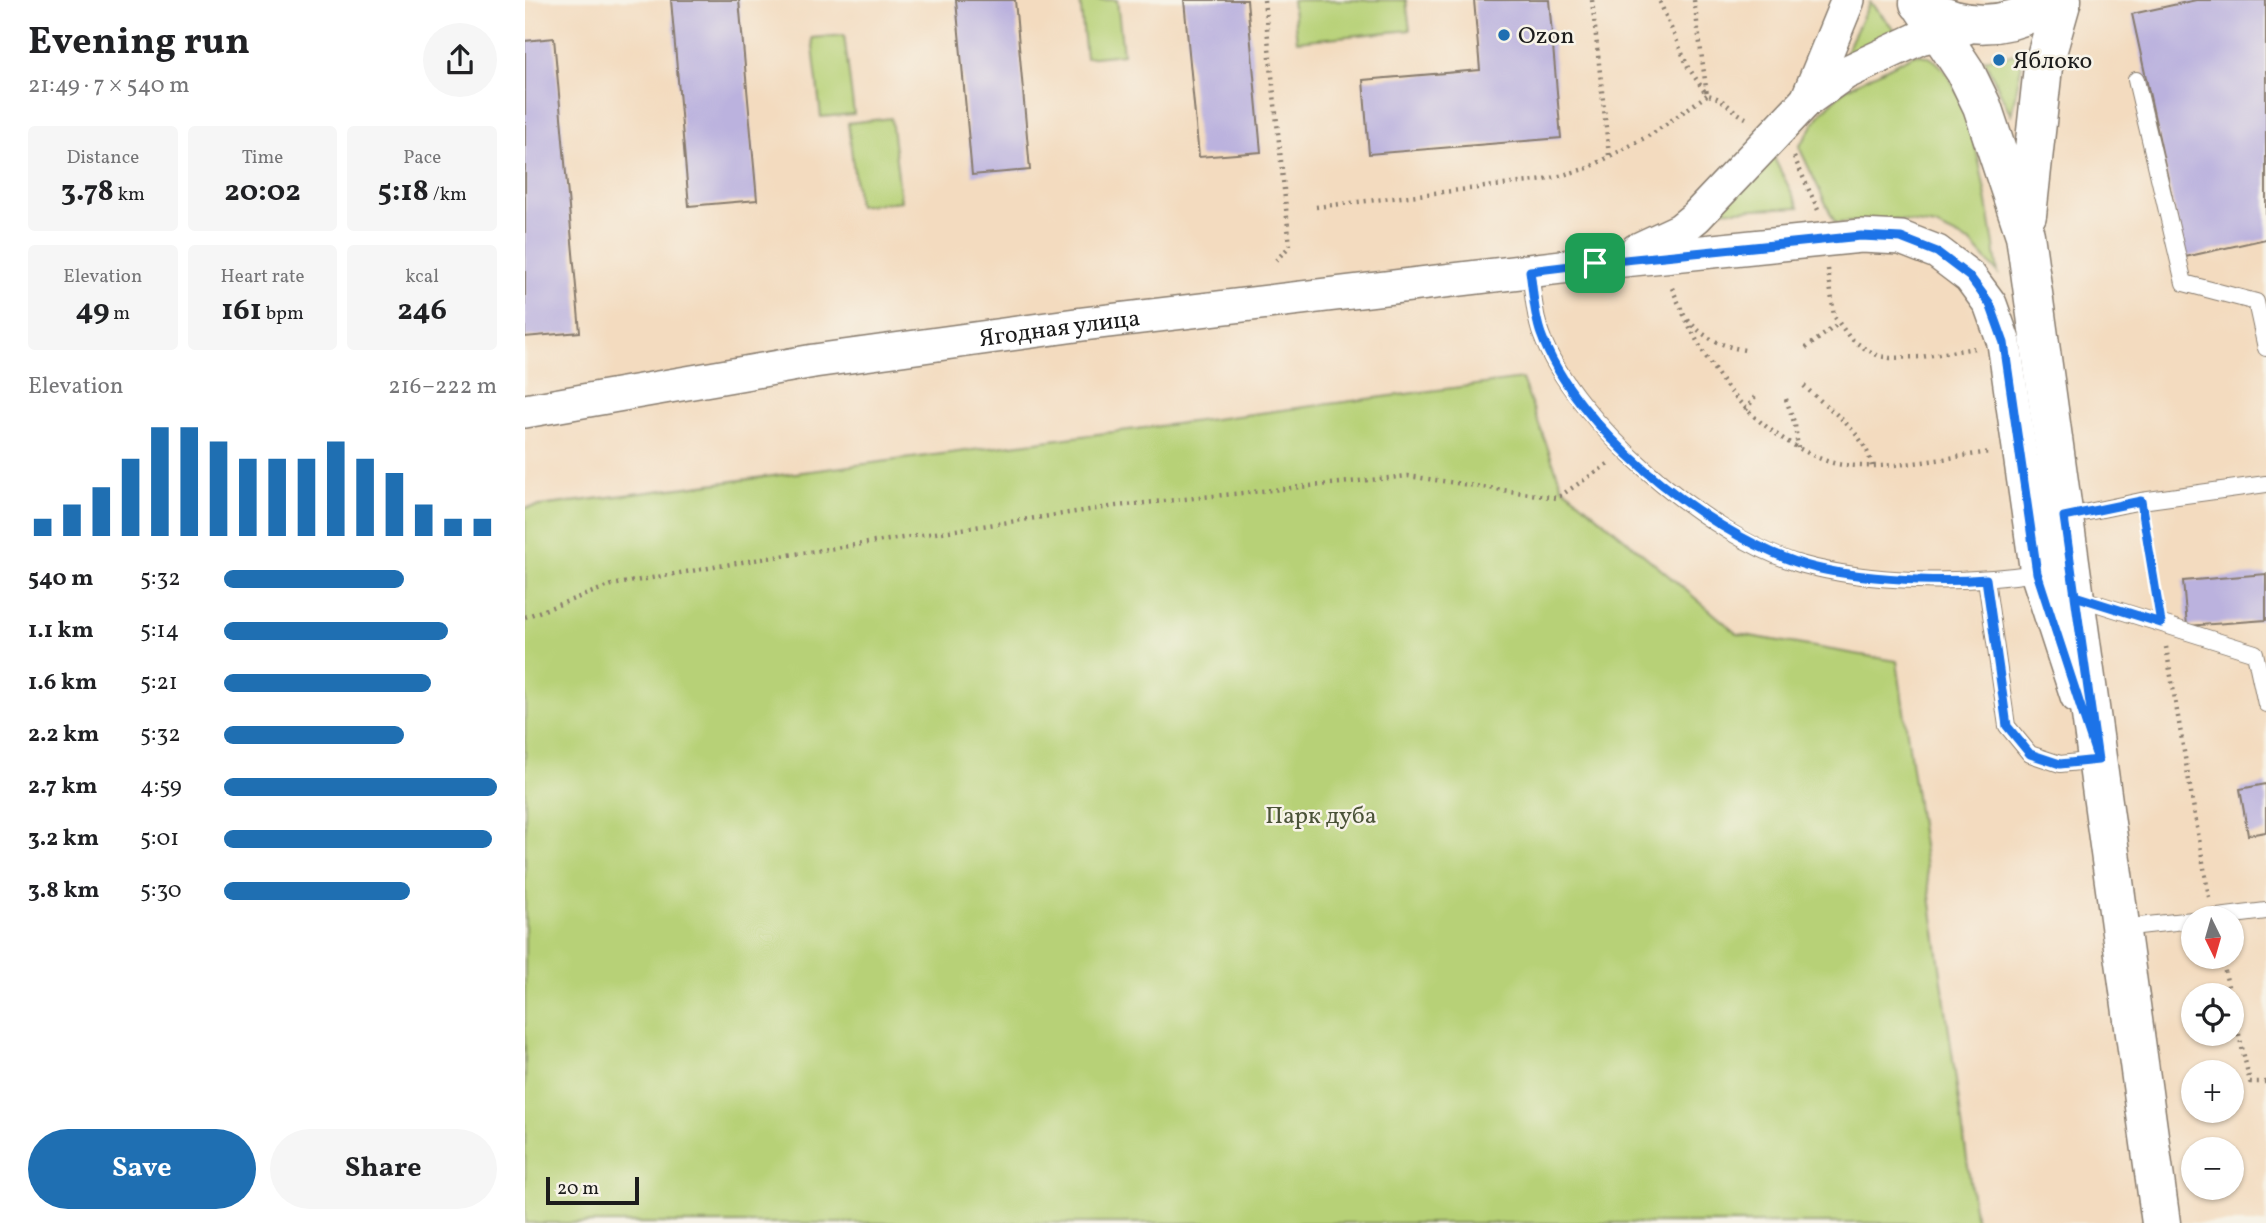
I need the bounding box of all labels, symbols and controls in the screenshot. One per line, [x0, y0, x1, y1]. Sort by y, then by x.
text: Evening run [28, 17, 250, 70]
place label: Ozon [1518, 20, 1575, 54]
button: share [423, 23, 497, 97]
marker: Ozon [1496, 27, 1512, 43]
place label: Яблоко [2013, 45, 2092, 79]
marker: Яблоко [1991, 52, 2007, 68]
text: 21:49 · 7 × 540 m [28, 70, 190, 102]
text: Distance [66, 145, 139, 171]
text: Time [242, 145, 283, 171]
text: Pace [403, 145, 441, 171]
text: 3.78 [61, 171, 114, 213]
text: 20:02 [224, 171, 301, 213]
text: 5:18 [378, 171, 429, 213]
text: km [114, 182, 145, 208]
text: /km [429, 182, 467, 208]
pin [1565, 233, 1625, 293]
icon: arrive [1576, 244, 1614, 282]
text: Elevation [63, 264, 142, 290]
text: Heart rate [221, 264, 304, 290]
text: kcal [405, 264, 439, 290]
text: 49 [76, 290, 110, 332]
text: 161 [221, 290, 262, 332]
text: 246 [397, 290, 447, 332]
text: m [110, 301, 130, 327]
text: bpm [262, 301, 304, 327]
street label: Ягодная улица [977, 302, 1142, 357]
text: Elevation [28, 371, 124, 403]
text: 216–222 m [388, 371, 497, 403]
text: 540 m [28, 563, 94, 595]
text: 5:32 [140, 563, 181, 595]
text: 1.1 km [28, 615, 94, 647]
text: 5:14 [140, 615, 179, 647]
text: 1.6 km [28, 667, 97, 699]
text: 5:21 [140, 667, 178, 699]
text: 2.2 km [28, 719, 99, 751]
text: 5:32 [140, 719, 181, 751]
text: 2.7 km [28, 771, 98, 803]
text: 4:59 [140, 771, 182, 803]
park label: Парк дуба [1265, 800, 1377, 834]
text: 3.2 km [28, 823, 99, 855]
text: 5:01 [140, 823, 179, 855]
text: 3.8 km [28, 875, 100, 907]
text: 5:30 [140, 875, 182, 907]
north arrow [2181, 906, 2243, 970]
map controls [2181, 906, 2244, 1200]
button: locate [2181, 983, 2244, 1046]
button: + [2181, 1060, 2244, 1123]
button: Save [28, 1129, 256, 1209]
button: Share [270, 1129, 497, 1209]
button: − [2181, 1137, 2244, 1200]
scale bar [546, 1174, 639, 1206]
text: 20 m [557, 1176, 599, 1202]

